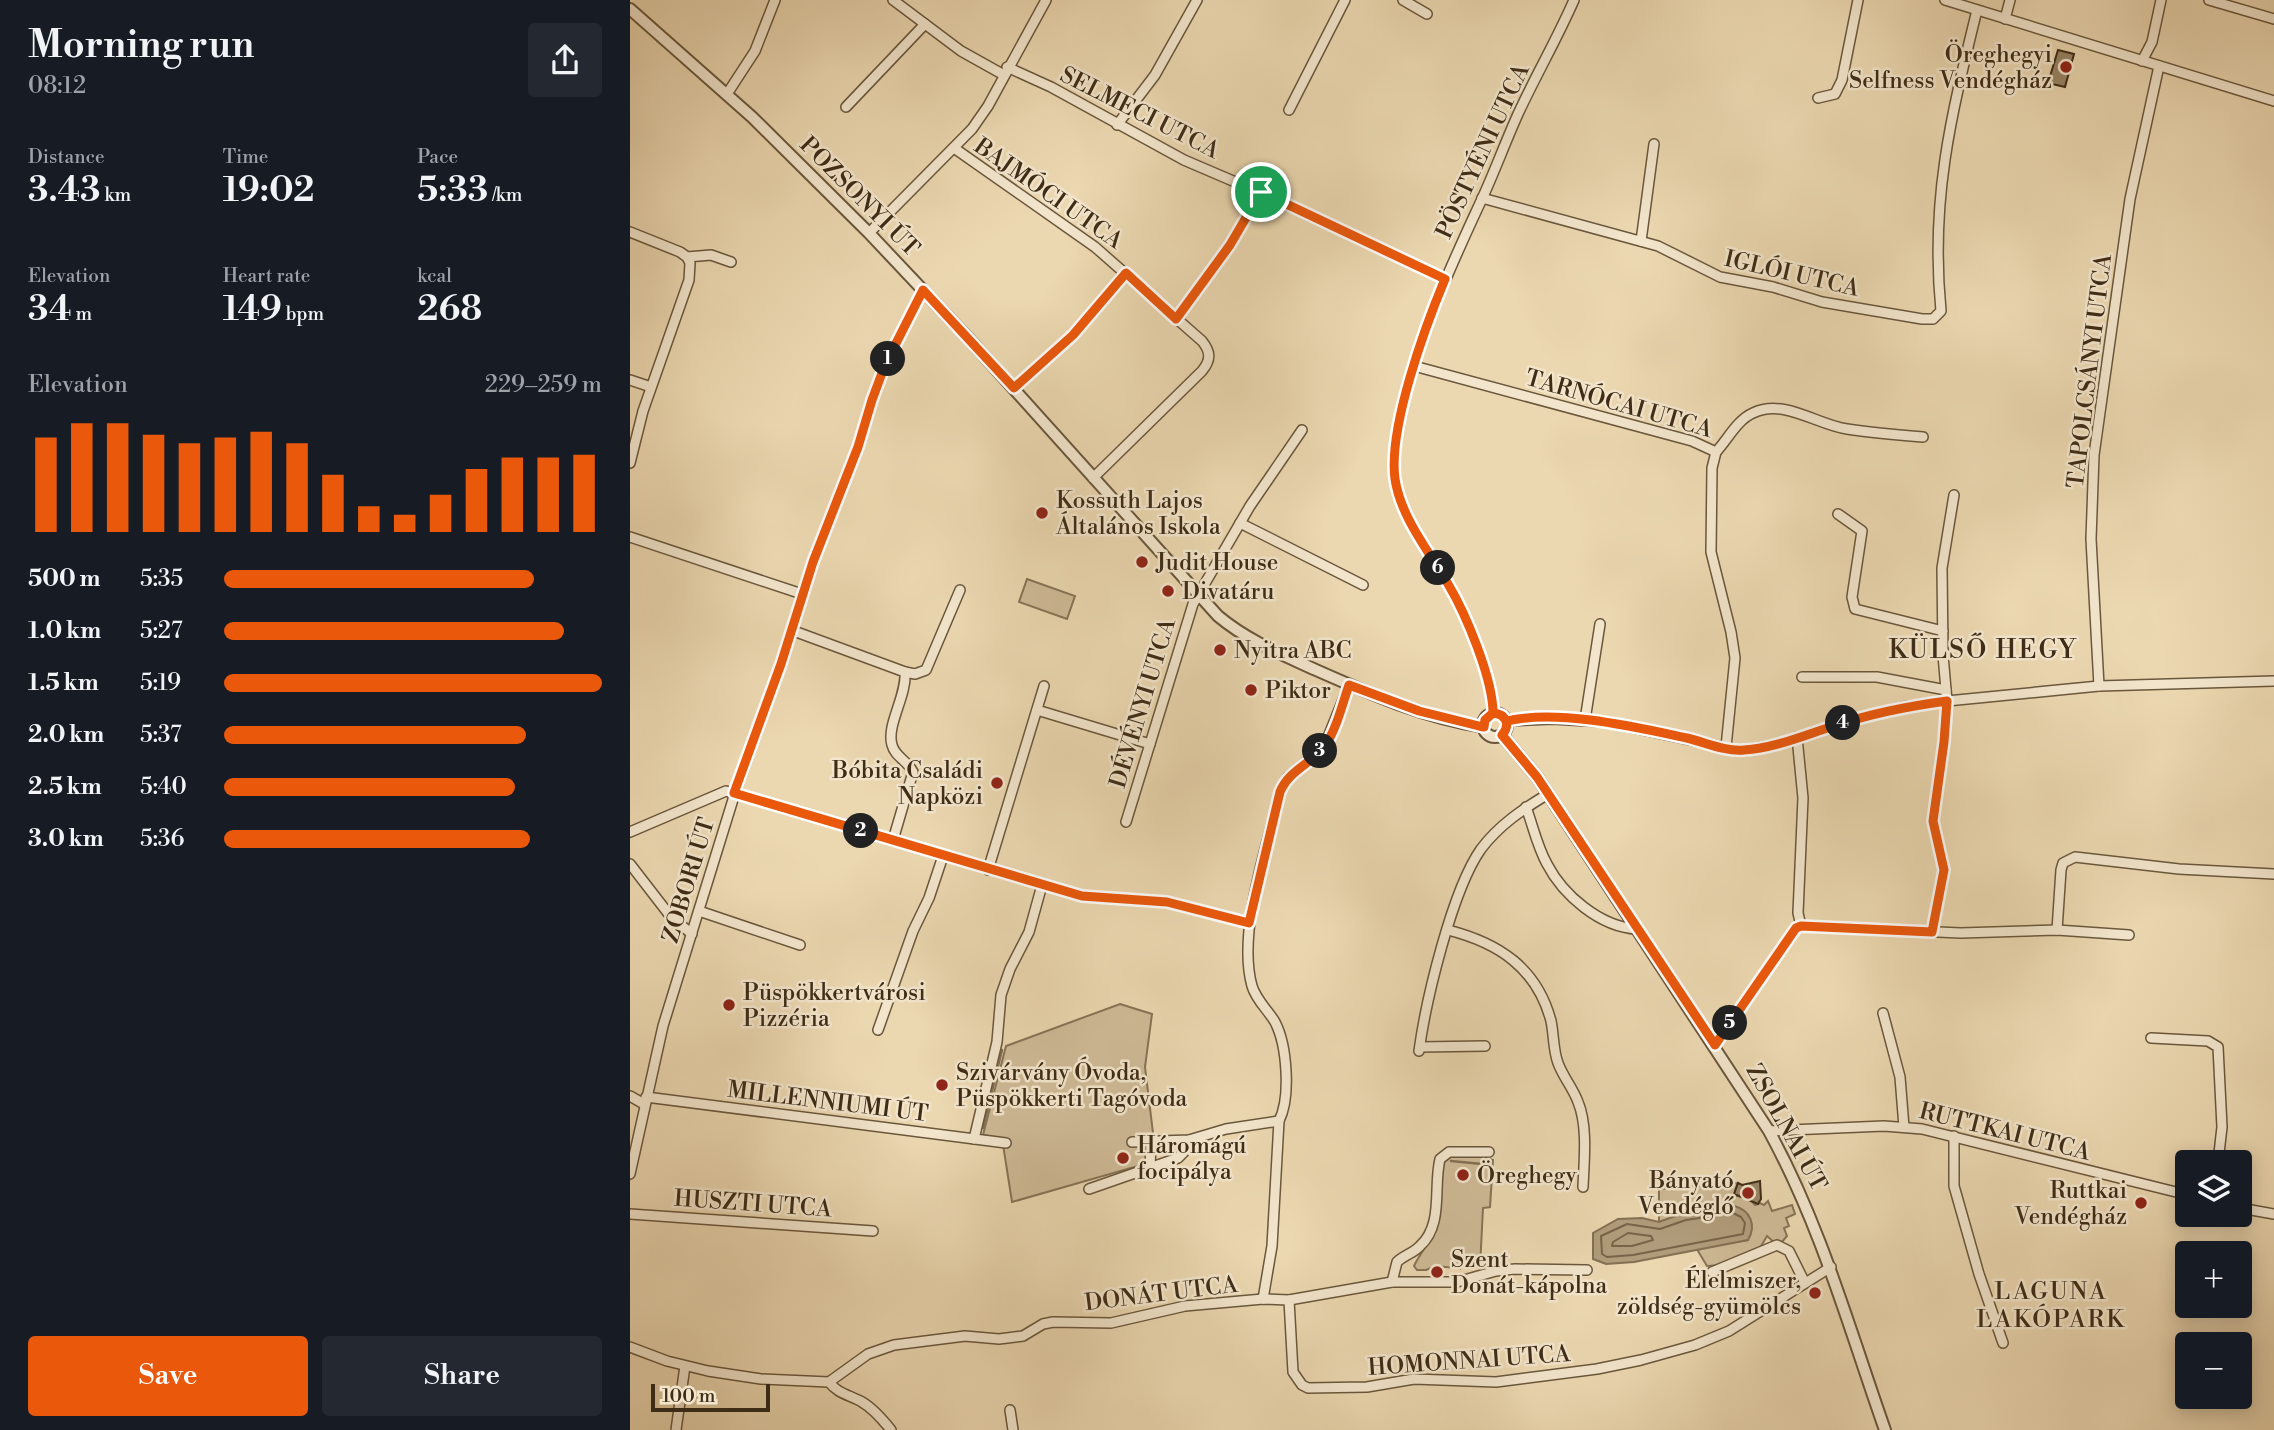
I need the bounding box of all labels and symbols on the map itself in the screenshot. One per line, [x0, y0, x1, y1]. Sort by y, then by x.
place label: Öreghegyi Selfness Vendégház [1849, 39, 2052, 95]
street label: PÖSTYÉNI UTCA [1428, 58, 1536, 243]
marker: Öreghegyi Selfness Vendégház [2058, 59, 2074, 75]
street label: SELMECI UTCA [1055, 61, 1225, 166]
street label: POZSONYI ÚT [794, 129, 927, 262]
street label: BAJMÓCI UTCA [968, 129, 1131, 256]
pin [1231, 162, 1291, 222]
street label: IGLÓI UTCA [1722, 242, 1864, 303]
street label: TAPOLCSÁNYI UTCA [2060, 251, 2118, 490]
pin: 1 [870, 342, 906, 376]
street label: TARNÓCAI UTCA [1522, 361, 1717, 444]
place label: Kossuth Lajos Általános Iskola [1055, 487, 1221, 541]
marker: Kossuth Lajos Általános Iskola [1034, 505, 1050, 521]
place label: Judit House [1155, 549, 1278, 577]
pin: 6 [1420, 550, 1456, 586]
marker: Judit House [1134, 554, 1150, 570]
place label: Divatáru [1182, 578, 1274, 606]
marker: Divatáru [1160, 583, 1176, 599]
street label: DÉVÉNYI UTCA [1102, 613, 1182, 792]
district label: KÜLSŐ HEGY [1888, 632, 2078, 666]
place label: Nyitra ABC [1234, 637, 1352, 665]
marker: Nyitra ABC [1212, 642, 1228, 658]
place label: Piktor [1265, 677, 1331, 705]
marker: Piktor [1243, 682, 1259, 698]
pin: 4 [1826, 706, 1860, 740]
pin: 3 [1302, 734, 1338, 768]
place label: Bóbita Családi Napközi [831, 757, 983, 811]
marker: Bóbita Családi Napközi [989, 775, 1005, 791]
street label: ZOBORI ÚT [654, 813, 721, 946]
pin: 2 [844, 814, 878, 848]
place label: Püspökkertvárosi Pizzéria [743, 979, 926, 1033]
marker: Püspökkertvárosi Pizzéria [721, 997, 737, 1013]
pin: 5 [1712, 1006, 1748, 1040]
place label: Szivárvány Óvoda, Püspökkerti Tagóvoda [956, 1056, 1188, 1113]
street label: ZSOLNAI ÚT [1740, 1058, 1835, 1196]
street label: MILLENNIUMI ÚT [726, 1073, 930, 1128]
marker: Szivárvány Óvoda, Püspökkerti Tagóvoda [934, 1077, 950, 1093]
street label: RUTTKAI UTCA [1916, 1097, 2094, 1167]
place label: Háromágú focipálya [1137, 1132, 1246, 1186]
marker: Háromágú focipálya [1115, 1150, 1131, 1166]
place label: Öreghegy [1477, 1160, 1578, 1190]
marker: Öreghegy [1455, 1167, 1471, 1183]
place label: Bányató Vendéglő [1637, 1167, 1734, 1221]
place label: Ruttkai Vendégház [2013, 1177, 2127, 1231]
street label: HUSZTI UTCA [673, 1185, 834, 1224]
marker: Bányató Vendéglő [1740, 1185, 1756, 1201]
marker: Ruttkai Vendégház [2133, 1195, 2149, 1211]
place label: Szent Donát-kápolna [1451, 1246, 1607, 1300]
marker: Szent Donát-kápolna [1429, 1264, 1445, 1280]
place label: Élelmiszer, zöldség-gyümölcs [1617, 1265, 1801, 1321]
street label: DONÁT UTCA [1083, 1269, 1240, 1317]
district label: LAGUNA LAKÓPARK [1976, 1277, 2126, 1335]
marker: Élelmiszer, zöldség-gyümölcs [1807, 1285, 1823, 1301]
street label: HOMONNAI UTCA [1367, 1340, 1573, 1382]
scale bar [651, 1381, 770, 1413]

